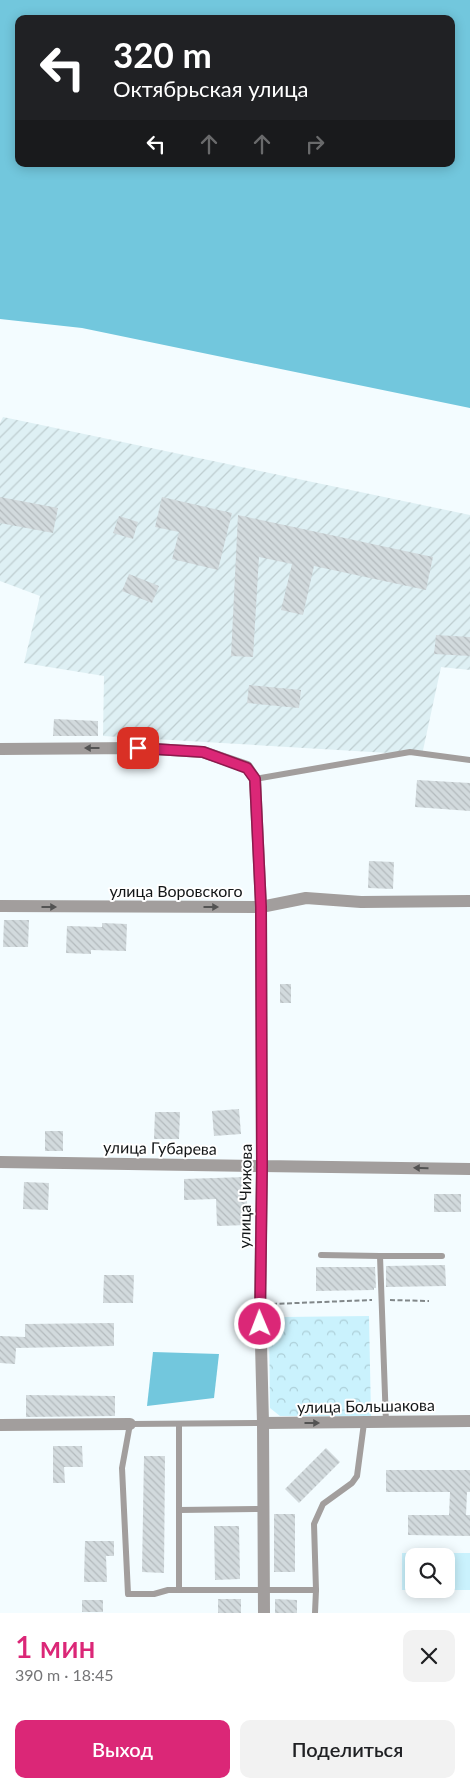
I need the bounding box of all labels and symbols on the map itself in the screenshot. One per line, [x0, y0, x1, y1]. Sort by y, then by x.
pin [117, 727, 159, 769]
one-way arrow [84, 744, 100, 752]
street label: улица Воровского [109, 881, 243, 900]
one-way arrow [41, 903, 57, 911]
one-way arrow [203, 903, 219, 911]
street label: улица Губарева [103, 1137, 217, 1158]
street label: улица Чижова [234, 1143, 255, 1249]
one-way arrow [413, 1164, 429, 1172]
position arrow [233, 1297, 285, 1349]
street label: улица Большакова [297, 1395, 435, 1416]
one-way arrow [304, 1419, 320, 1427]

